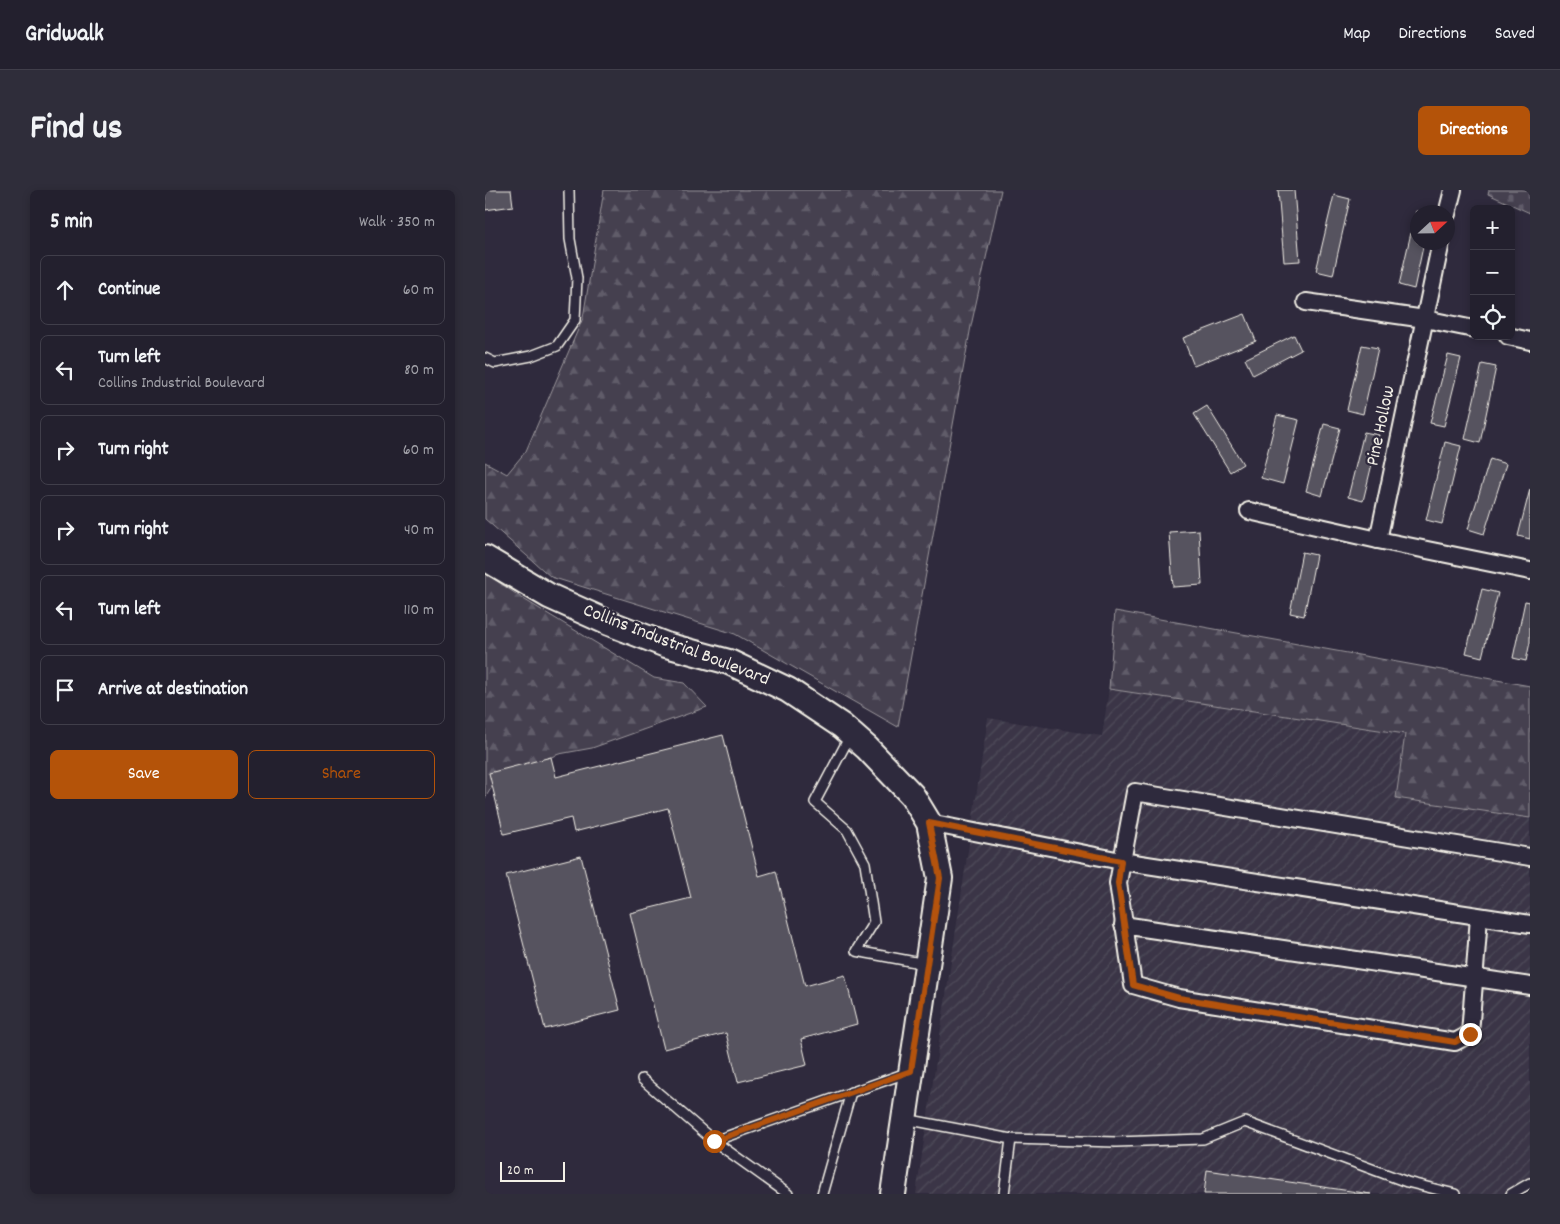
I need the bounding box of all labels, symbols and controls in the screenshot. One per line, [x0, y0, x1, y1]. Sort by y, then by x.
text: Gridwalk [25, 18, 104, 52]
text: Map [1343, 22, 1370, 47]
text: Directions [1398, 22, 1467, 47]
text: Saved [1495, 22, 1535, 47]
text: Find us [30, 105, 122, 155]
button: Directions [1418, 106, 1530, 155]
north arrow [1410, 205, 1455, 250]
map controls [1470, 205, 1515, 340]
button: + [1470, 205, 1515, 250]
text: 5 min [50, 208, 93, 238]
text: Walk · 350 m [359, 211, 435, 234]
button: − [1470, 250, 1515, 295]
icon: ahead [51, 276, 79, 304]
text: Continue [98, 277, 160, 304]
text: 60 m [403, 279, 434, 302]
button: locate [1470, 295, 1515, 340]
text: Turn left [98, 345, 161, 372]
icon: left [51, 356, 79, 384]
text: 80 m [404, 359, 434, 382]
text: Collins Industrial Boulevard [98, 372, 265, 395]
street label: Pine Hollow [1360, 383, 1404, 469]
icon: right [51, 436, 79, 464]
text: Turn right [98, 437, 169, 464]
text: 60 m [403, 439, 434, 462]
icon: right [51, 516, 79, 544]
text: Turn right [98, 517, 169, 544]
text: 40 m [404, 519, 434, 542]
icon: left [51, 596, 79, 624]
text: Turn left [98, 597, 161, 624]
street label: Collins Industrial Boulevard [579, 598, 773, 694]
text: 110 m [404, 599, 434, 622]
icon: arrive [51, 676, 79, 704]
text: Arrive at destination [98, 677, 248, 704]
button: Save [50, 750, 238, 799]
button: Share [248, 750, 435, 799]
route end [1459, 1023, 1482, 1046]
route start [703, 1130, 726, 1153]
scale bar [500, 1159, 565, 1182]
text: 20 m [507, 1161, 534, 1181]

